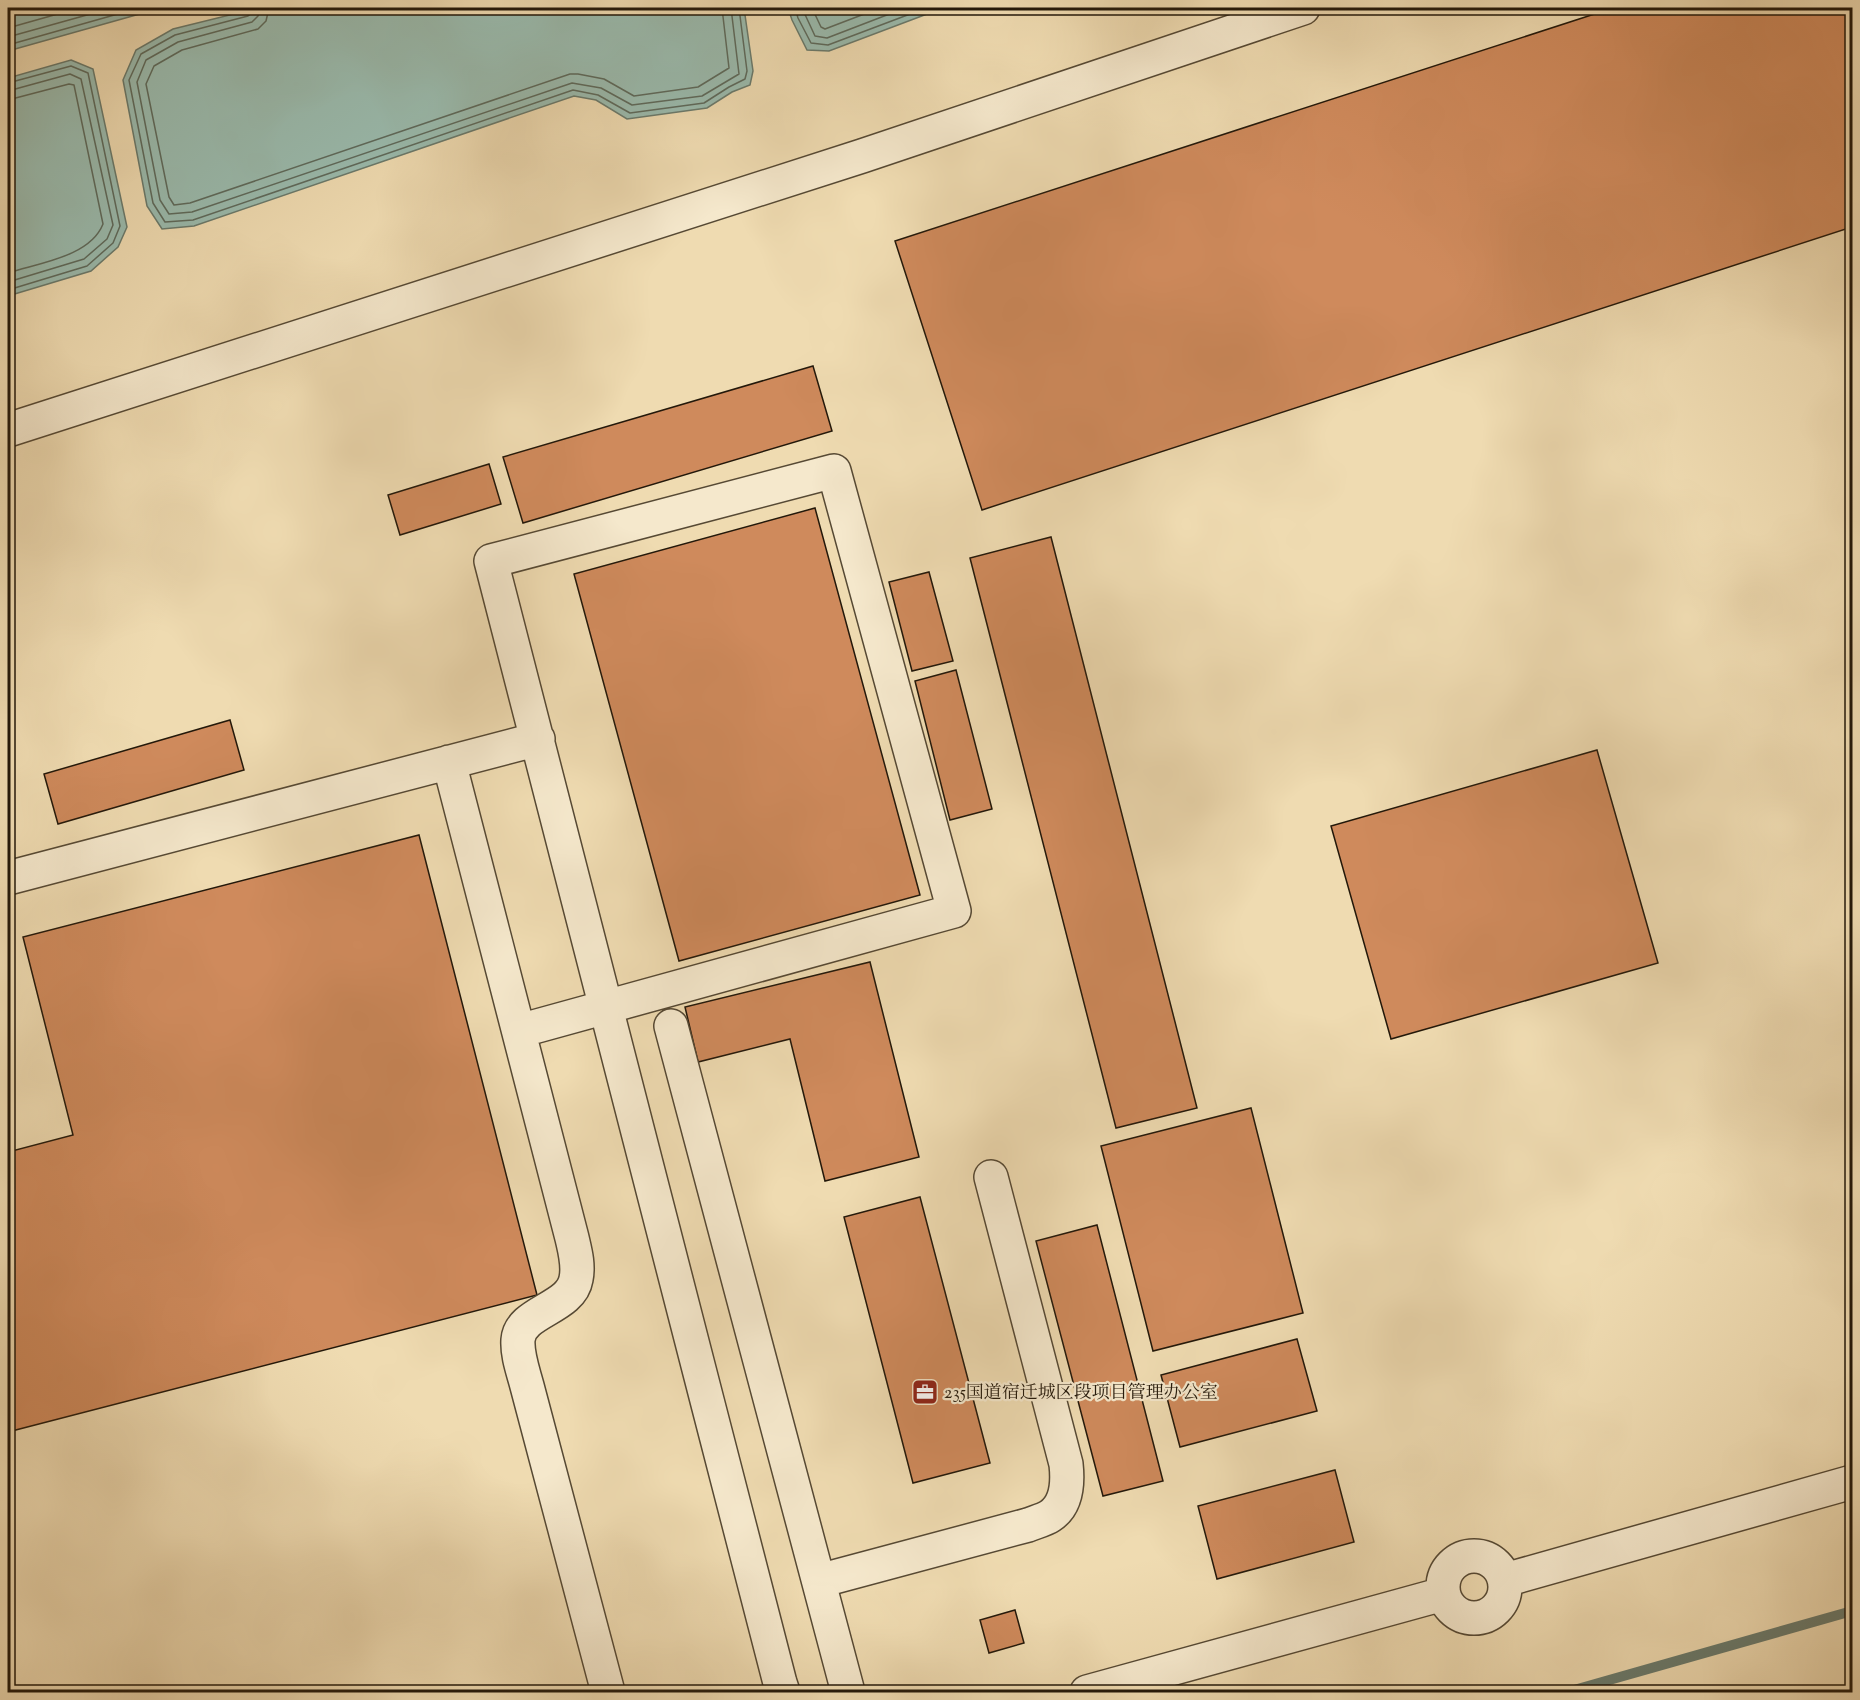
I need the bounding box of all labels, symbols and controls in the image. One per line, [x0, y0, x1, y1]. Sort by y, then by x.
office icon: 235国道宿迁城区段项目管理办公室 [910, 1377, 940, 1407]
place label: 235国道宿迁城区段项目管理办公室 [944, 1381, 1218, 1407]

